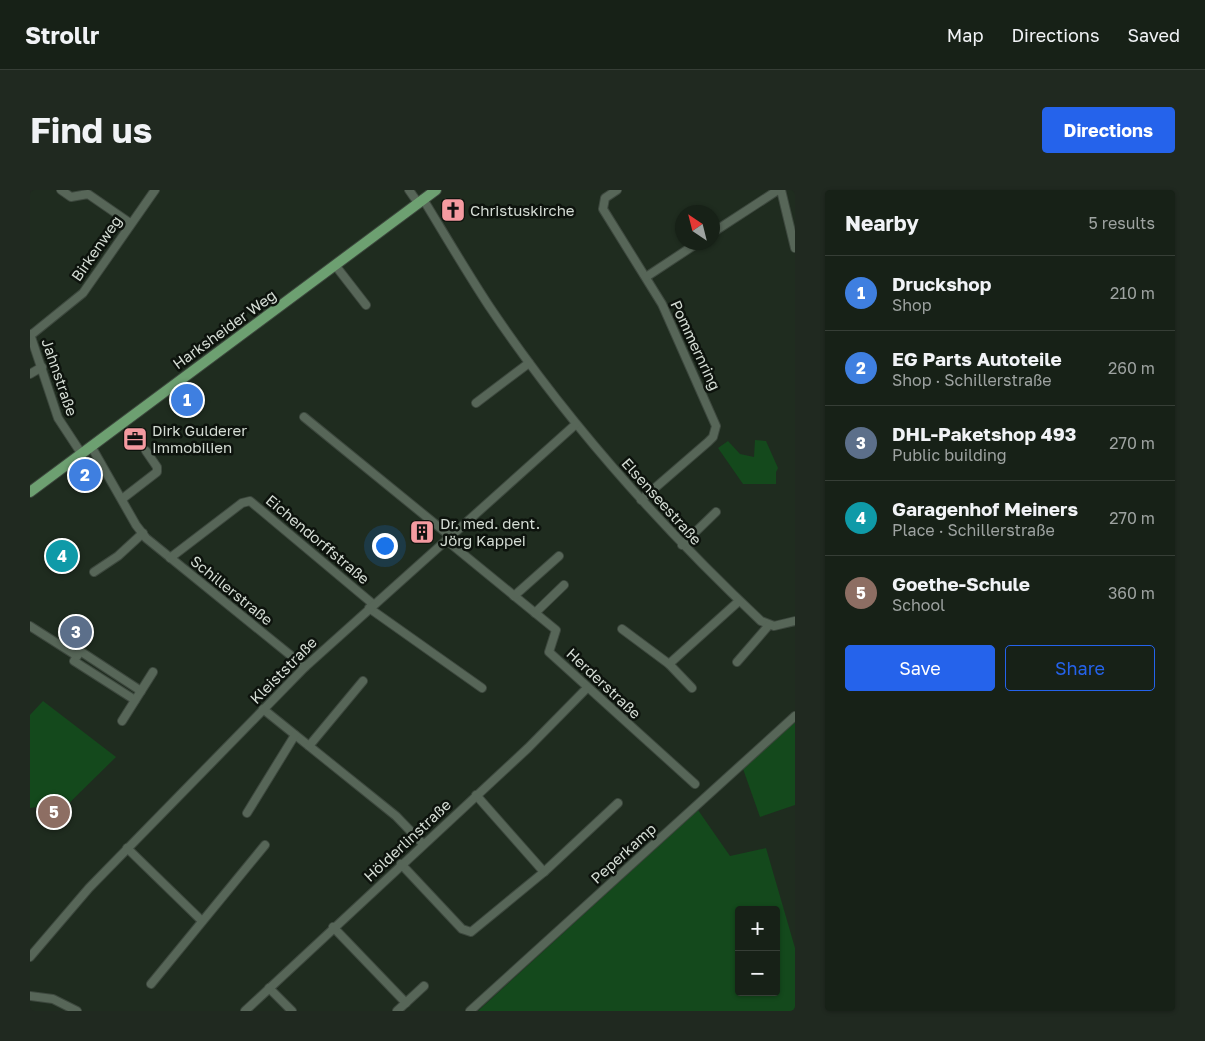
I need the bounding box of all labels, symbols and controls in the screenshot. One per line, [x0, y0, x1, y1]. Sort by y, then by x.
text: Strollr [25, 20, 99, 49]
text: Map [947, 24, 983, 46]
text: Directions [1011, 24, 1099, 46]
text: Saved [1127, 24, 1180, 46]
button: Directions [1042, 107, 1175, 153]
text: Find us [30, 109, 152, 151]
church icon: Christuskirche [440, 197, 466, 223]
place label: Christuskirche [470, 201, 575, 219]
north arrow [675, 205, 720, 250]
text: Nearby [845, 210, 919, 236]
street label: Birkenweg [67, 212, 125, 284]
text: 5 results [1089, 213, 1155, 233]
text: Druckshop [892, 272, 991, 295]
text: 1 [857, 283, 865, 303]
text: 210 m [1110, 283, 1155, 303]
street label: Harksheider Weg [169, 285, 279, 373]
text: Shop [892, 295, 932, 315]
street label: Pommernring [667, 297, 725, 393]
street label: Jahnstraße [38, 336, 82, 418]
text: EG Parts Autoteile [892, 347, 1062, 370]
text: 2 [856, 358, 866, 378]
text: 260 m [1108, 358, 1155, 378]
text: Shop · Schillerstraße [892, 370, 1052, 390]
pin: 1 [171, 381, 203, 419]
place label: Dirk Gulderer Immobilien [152, 421, 247, 456]
text: DHL-Paketshop 493 [892, 422, 1076, 445]
office icon: Dirk Gulderer Immobilien [122, 426, 148, 452]
text: 3 [856, 433, 866, 453]
text: 270 m [1109, 433, 1155, 453]
text: Public building [892, 445, 1007, 465]
street label: Elsenseestraße [618, 454, 706, 548]
pin: 2 [69, 456, 101, 494]
street label: Eichendorffstraße [263, 490, 374, 588]
text: Garagenhof Meiners [892, 497, 1078, 520]
text: 4 [856, 508, 866, 528]
text: 270 m [1109, 508, 1155, 528]
place label: Dr. med. dent. Jörg Kappei [440, 514, 540, 549]
building icon: Dr. med. dent. Jörg Kappei [409, 519, 435, 545]
text: Place · Schillerstraße [892, 520, 1055, 540]
your location [372, 533, 398, 559]
pin: 4 [46, 537, 78, 575]
street label: Schillerstraße [187, 551, 277, 629]
text: Goethe-Schule [892, 572, 1030, 595]
text: 5 [856, 583, 866, 603]
text: 360 m [1108, 583, 1155, 603]
text: School [892, 595, 945, 615]
pin: 3 [60, 613, 92, 651]
street label: Kleiststraße [246, 633, 320, 707]
street label: Herderstraße [563, 644, 645, 722]
button: Save [845, 645, 995, 691]
button: Share [1005, 645, 1155, 691]
pin: 5 [38, 793, 70, 831]
street label: Hölderlinstraße [360, 795, 454, 885]
street label: Peperkamp [587, 819, 659, 887]
map controls [735, 906, 780, 996]
button: + [735, 906, 780, 951]
button: − [735, 951, 780, 996]

